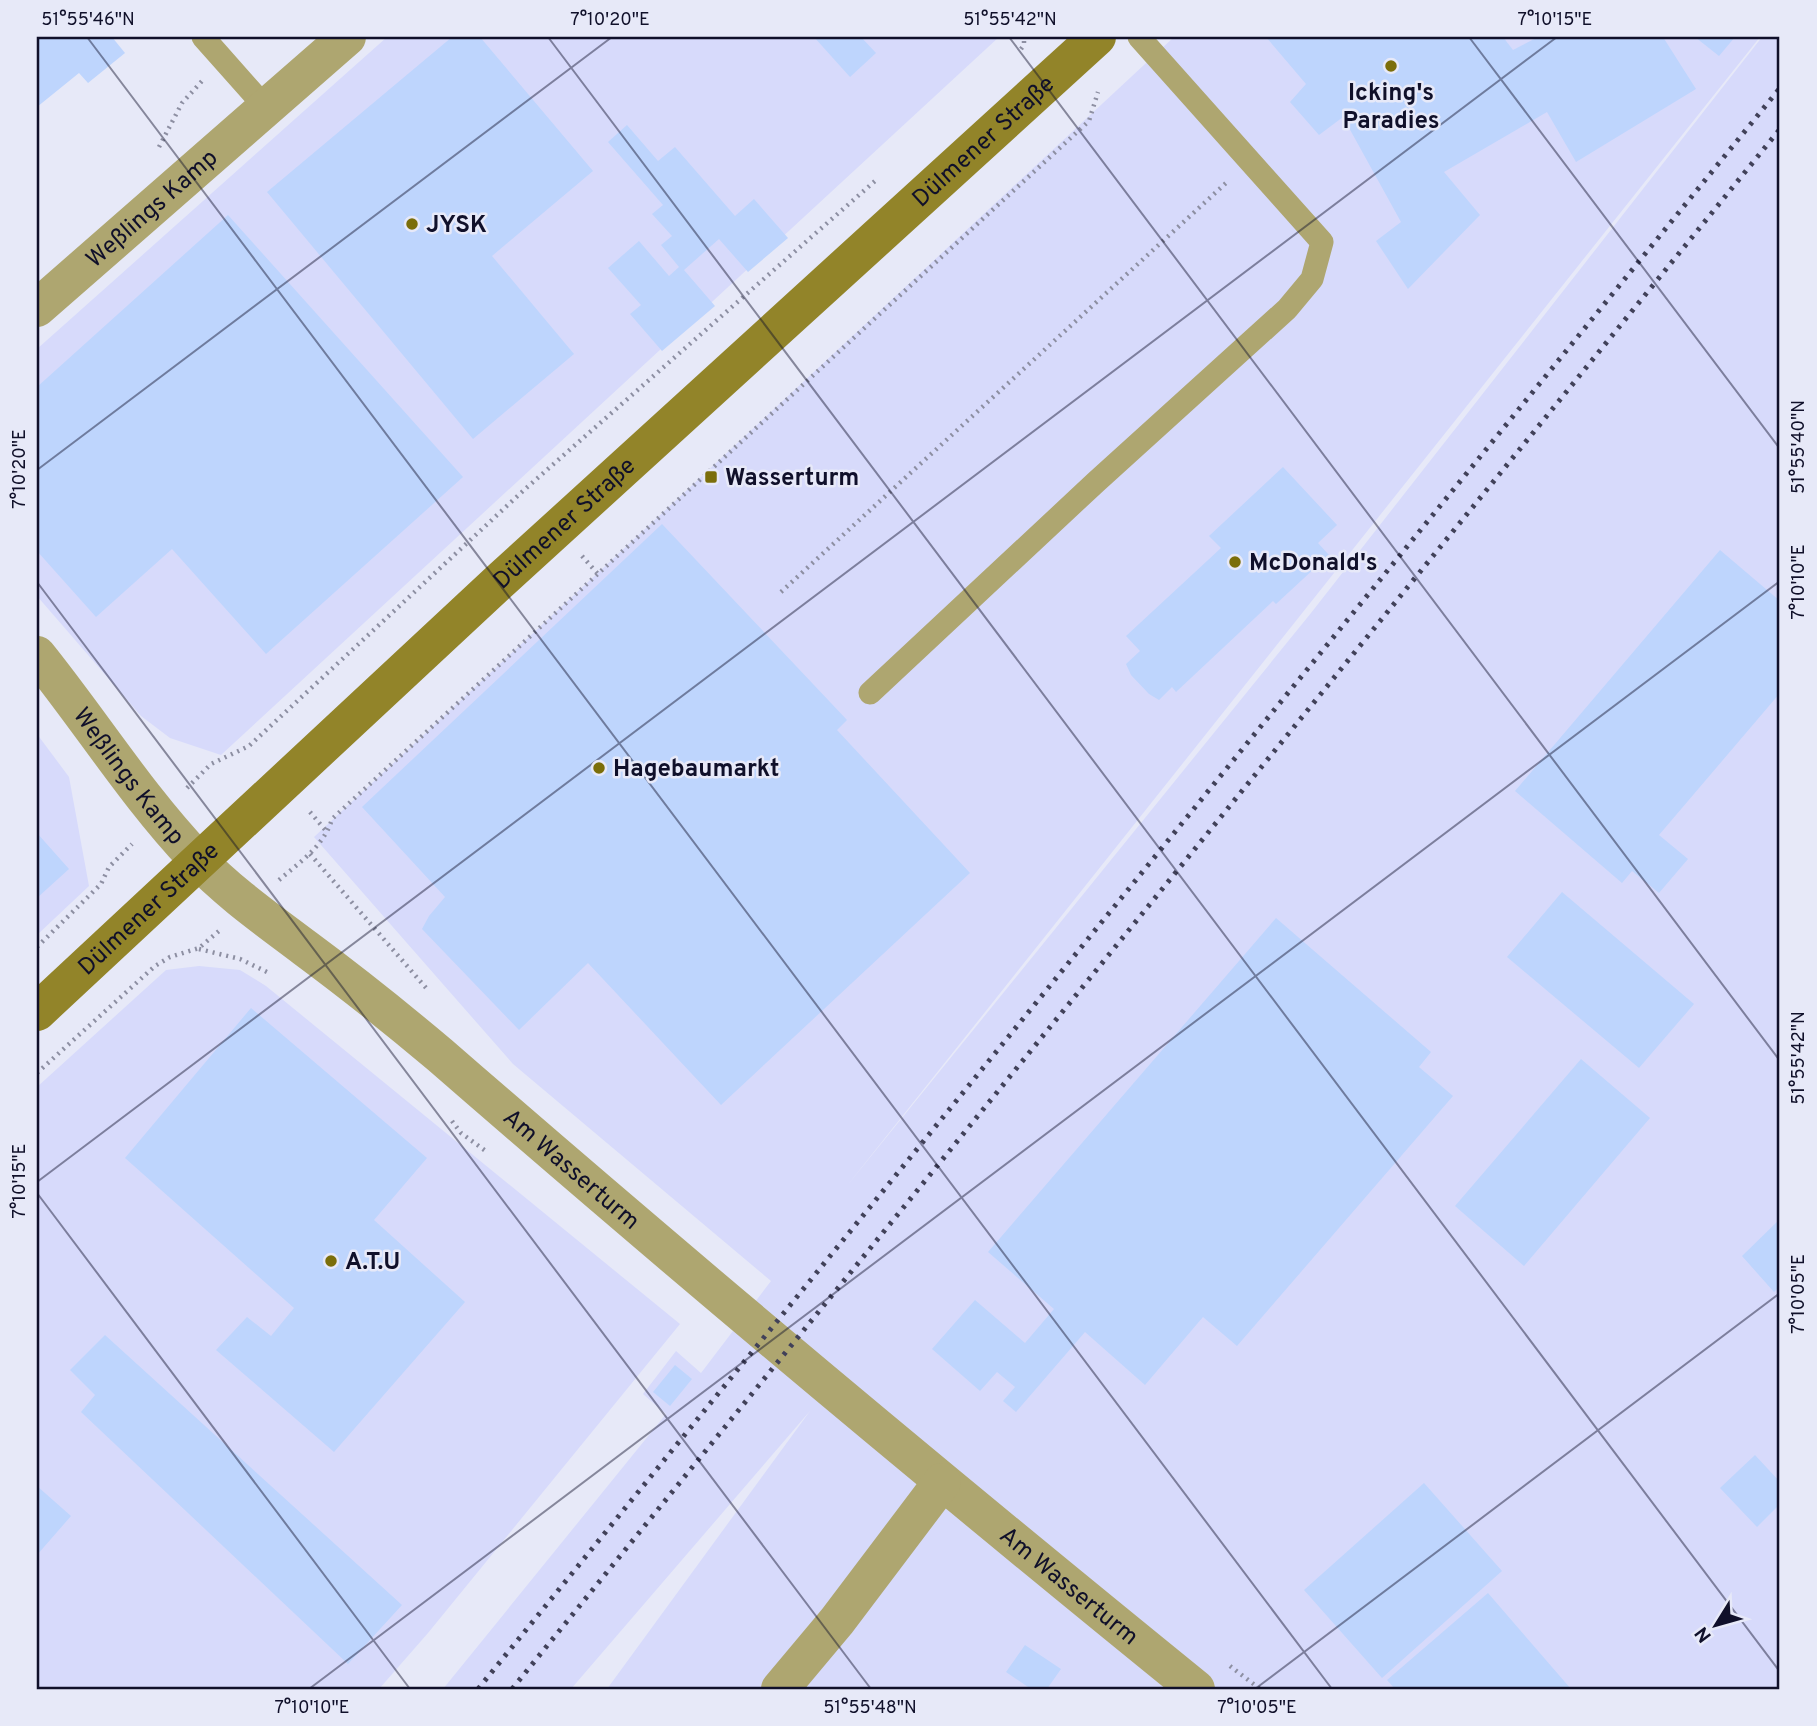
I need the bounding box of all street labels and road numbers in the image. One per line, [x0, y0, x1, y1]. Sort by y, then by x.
street label: Dülmener Straße [907, 70, 1062, 215]
street label: Weßlings Kamp [81, 144, 225, 275]
street label: Dülmener Straße [488, 452, 643, 597]
street label: Weßlings Kamp [65, 702, 190, 852]
street label: Dülmener Straße [73, 837, 226, 983]
street label: Am Wasserturm [496, 1103, 645, 1237]
street label: Am Wasserturm [992, 1521, 1144, 1653]

